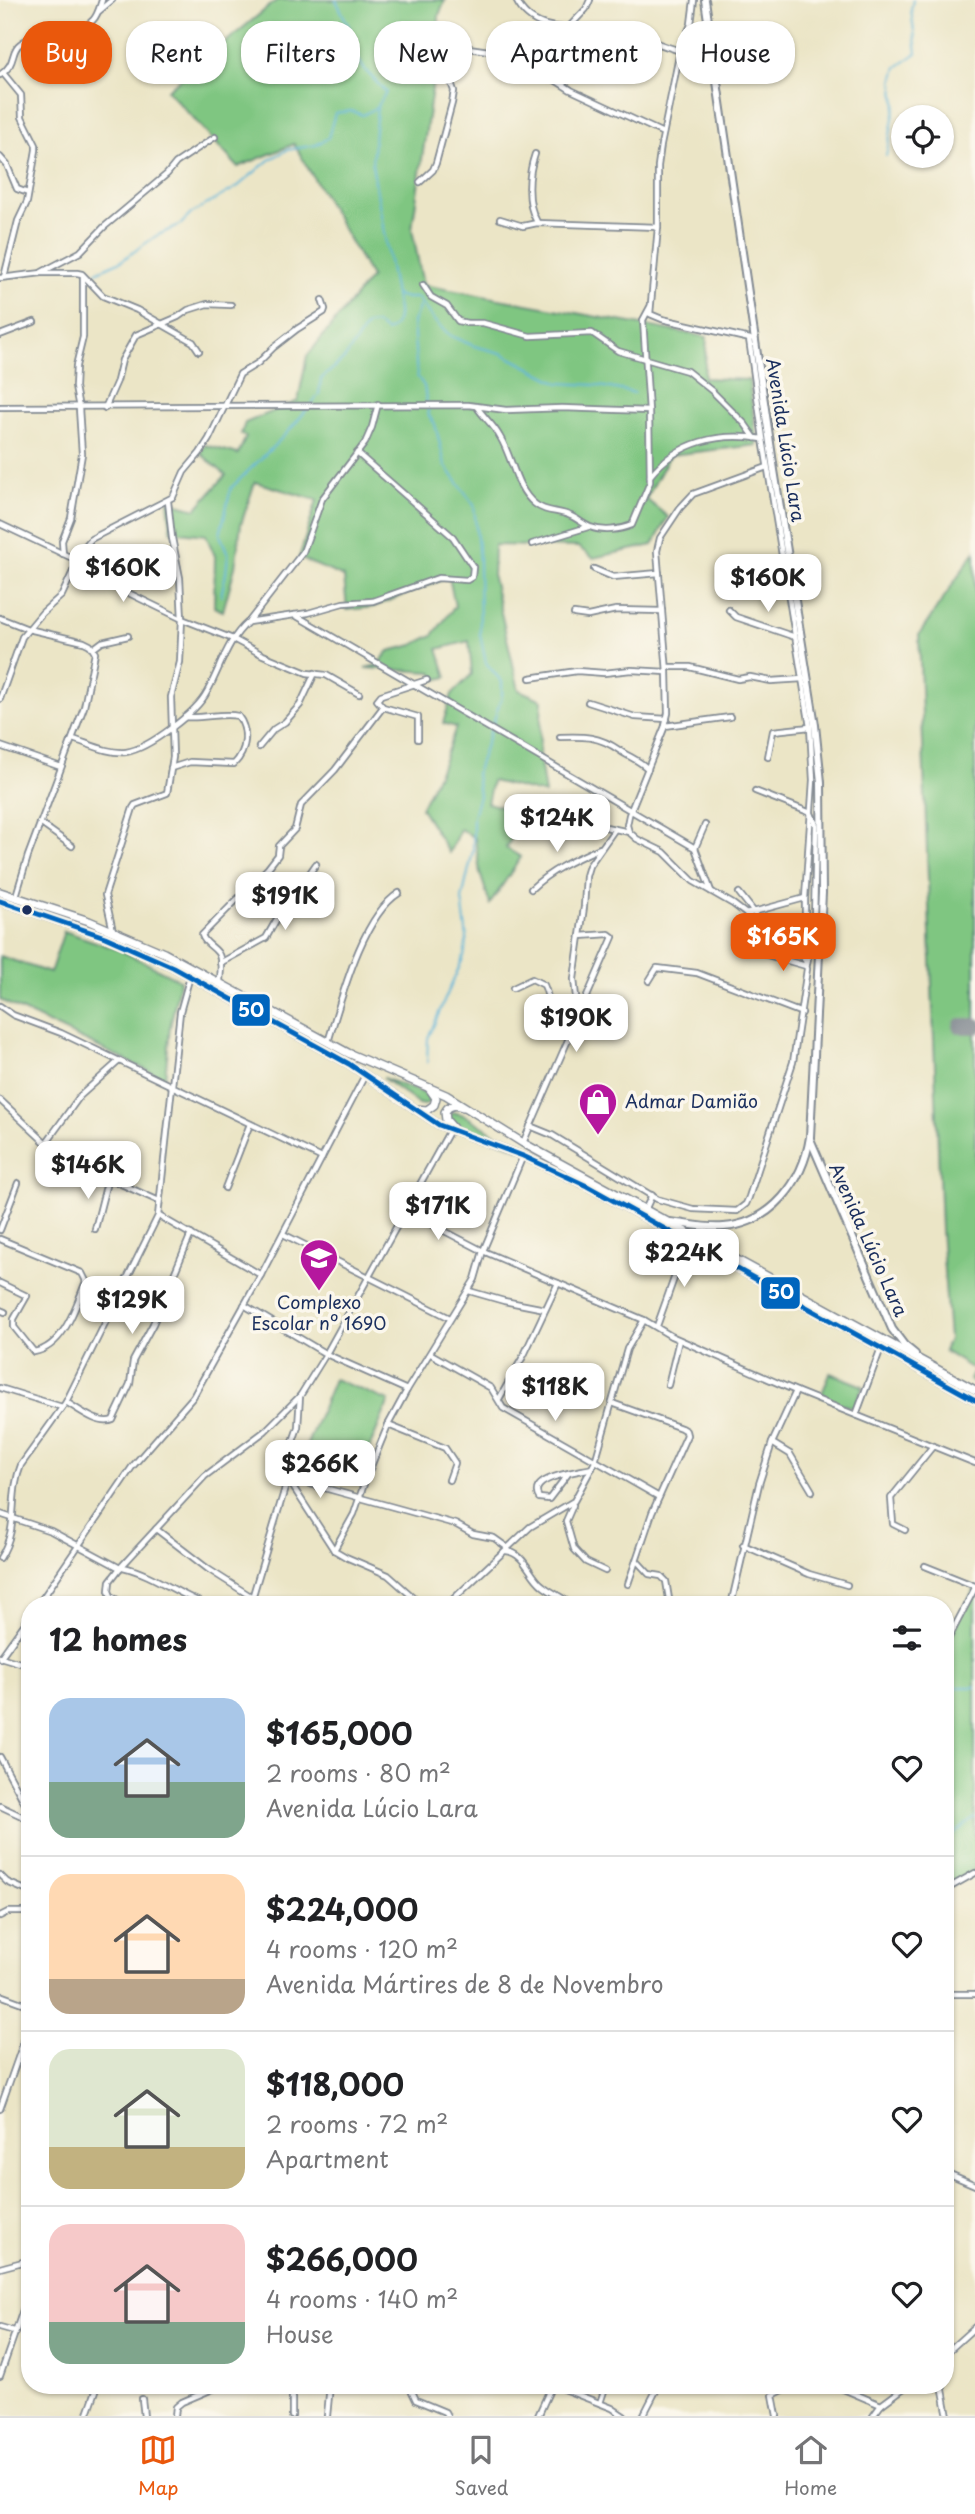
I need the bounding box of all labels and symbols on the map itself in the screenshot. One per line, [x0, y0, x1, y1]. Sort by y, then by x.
street label: Avenida Lúcio Lara [760, 356, 813, 524]
pin: $160K [74, 544, 172, 604]
pin: $160K [719, 554, 817, 614]
pin: $124K [508, 794, 606, 854]
pin: $191K [236, 872, 334, 932]
unlabelled marker [20, 903, 34, 917]
pin: $165K [734, 914, 832, 973]
line badge: 50 [231, 993, 271, 1027]
text: 50 [238, 995, 264, 1023]
pin: $190K [527, 995, 625, 1054]
shop icon: Admar Damião [577, 1081, 619, 1136]
place label: Admar Damião [625, 1087, 758, 1114]
pin: $146K [39, 1142, 137, 1201]
street label: Avenida Lúcio Lara [823, 1158, 916, 1321]
pin: $171K [389, 1182, 487, 1242]
pin: $224K [635, 1230, 733, 1289]
school or university icon: Complexo Escolar nº 1690 [298, 1237, 340, 1292]
pin: $129K [83, 1276, 181, 1336]
line badge: 50 [760, 1276, 801, 1310]
text: 50 [768, 1277, 794, 1305]
place label: Complexo Escolar nº 1690 [251, 1288, 387, 1336]
pin: $118K [506, 1364, 604, 1423]
pin: $266K [271, 1440, 369, 1500]

